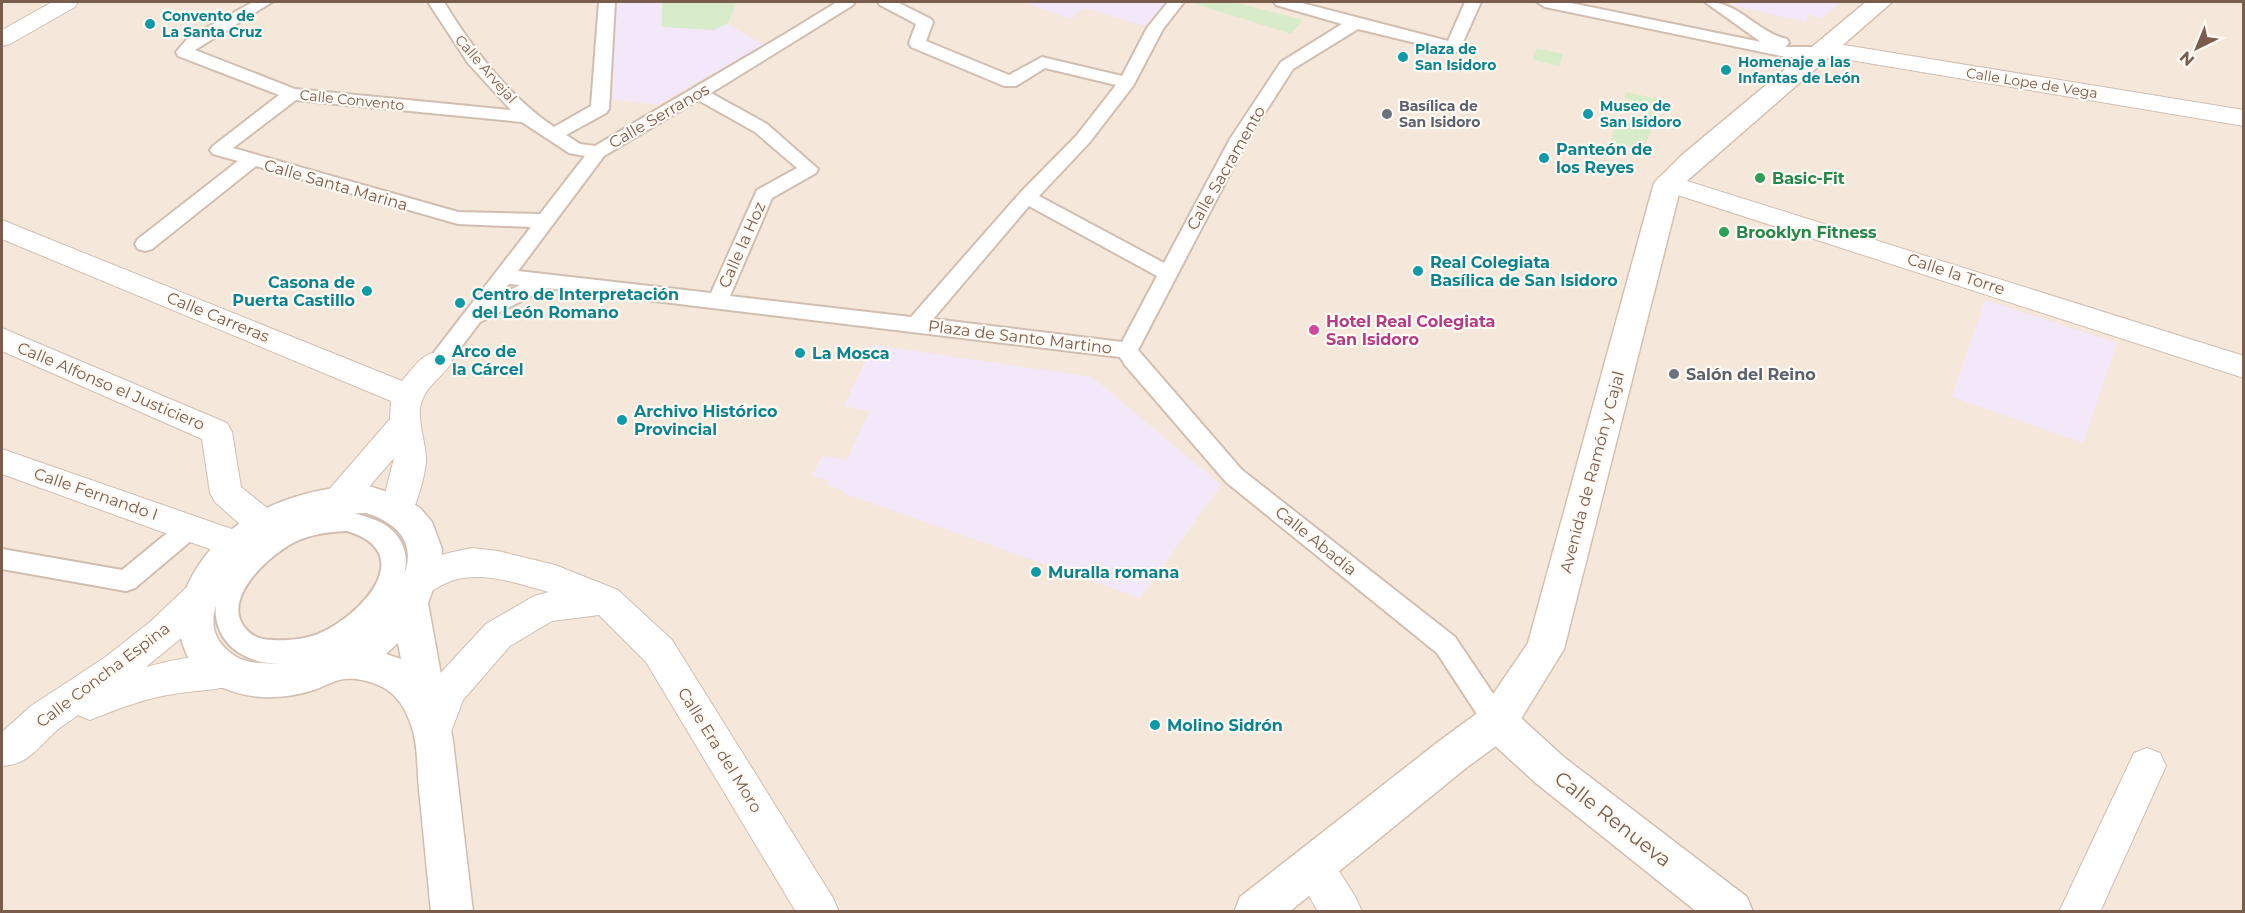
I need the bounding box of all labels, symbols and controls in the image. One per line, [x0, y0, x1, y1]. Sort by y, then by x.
place label: Convento de La Santa Cruz [162, 7, 263, 41]
marker: Convento de La Santa Cruz [143, 17, 157, 31]
north arrow [2167, 18, 2227, 78]
street label: Calle Arvejal [451, 31, 521, 107]
place label: Plaza de San Isidoro [1415, 40, 1496, 74]
text: N [2176, 47, 2198, 70]
marker: Plaza de San Isidoro [1396, 50, 1410, 64]
place label: Homenaje a las Infantas de León [1738, 53, 1860, 87]
marker: Homenaje a las Infantas de León [1719, 63, 1733, 77]
street label: Calle Lope de Vega [1965, 64, 2099, 102]
street label: Calle Serranos [605, 79, 713, 152]
street label: Calle Convento [299, 86, 405, 114]
place label: Basílica de San Isidoro [1399, 97, 1480, 131]
place label: Museo de San Isidoro [1600, 97, 1681, 131]
street label: Calle Sacramento [1183, 102, 1269, 234]
marker: Basílica de San Isidoro [1380, 107, 1394, 121]
marker: Museo de San Isidoro [1581, 107, 1595, 121]
place label: Panteón de los Reyes [1556, 140, 1652, 177]
marker: Panteón de los Reyes [1537, 151, 1551, 165]
street label: Calle Santa Marina [262, 155, 410, 215]
place label: Basic-Fit [1772, 169, 1845, 188]
marker: Basic-Fit [1753, 171, 1767, 185]
street label: Calle la Hoz [715, 199, 769, 291]
place label: Brooklyn Fitness [1736, 223, 1877, 242]
marker: Brooklyn Fitness [1717, 225, 1731, 239]
street label: Calle la Torre [1905, 249, 2007, 299]
place label: Real Colegiata Basílica de San Isidoro [1430, 253, 1618, 290]
marker: Real Colegiata Basílica de San Isidoro [1411, 264, 1425, 278]
place label: Casona de Puerta Castillo [232, 273, 355, 310]
marker: Casona de Puerta Castillo [360, 284, 374, 298]
place label: Centro de Interpretación del León Romano [472, 285, 679, 322]
street label: Calle Carreras [164, 288, 272, 346]
marker: Centro de Interpretación del León Romano [453, 296, 467, 310]
place label: Hotel Real Colegiata San Isidoro [1326, 312, 1495, 349]
street label: Plaza de Santo Martino [927, 316, 1113, 358]
marker: Hotel Real Colegiata San Isidoro [1307, 323, 1321, 337]
street label: Calle Alfonso el Justiciero [14, 338, 208, 434]
place label: Arco de la Cárcel [451, 342, 524, 379]
place label: La Mosca [812, 344, 890, 363]
marker: La Mosca [793, 346, 807, 360]
marker: Arco de la Cárcel [433, 353, 447, 367]
place label: Salón del Reino [1686, 365, 1816, 384]
marker: Salón del Reino [1667, 367, 1681, 381]
street label: Avenida de Ramón y Cajal [1556, 369, 1628, 575]
place label: Archivo Histórico Provincial [633, 402, 778, 439]
marker: Archivo Histórico Provincial [615, 413, 629, 427]
street label: Calle Fernando I [31, 464, 161, 524]
street label: Calle Abadía [1271, 502, 1361, 580]
place label: Muralla romana [1048, 563, 1179, 582]
marker: Muralla romana [1029, 565, 1043, 579]
street label: Calle Concha Espina [33, 619, 173, 731]
street label: Calle Era del Moro [674, 684, 766, 816]
place label: Molino Sidrón [1167, 716, 1283, 735]
marker: Molino Sidrón [1148, 718, 1162, 732]
street label: Calle Renueva [1550, 766, 1676, 872]

